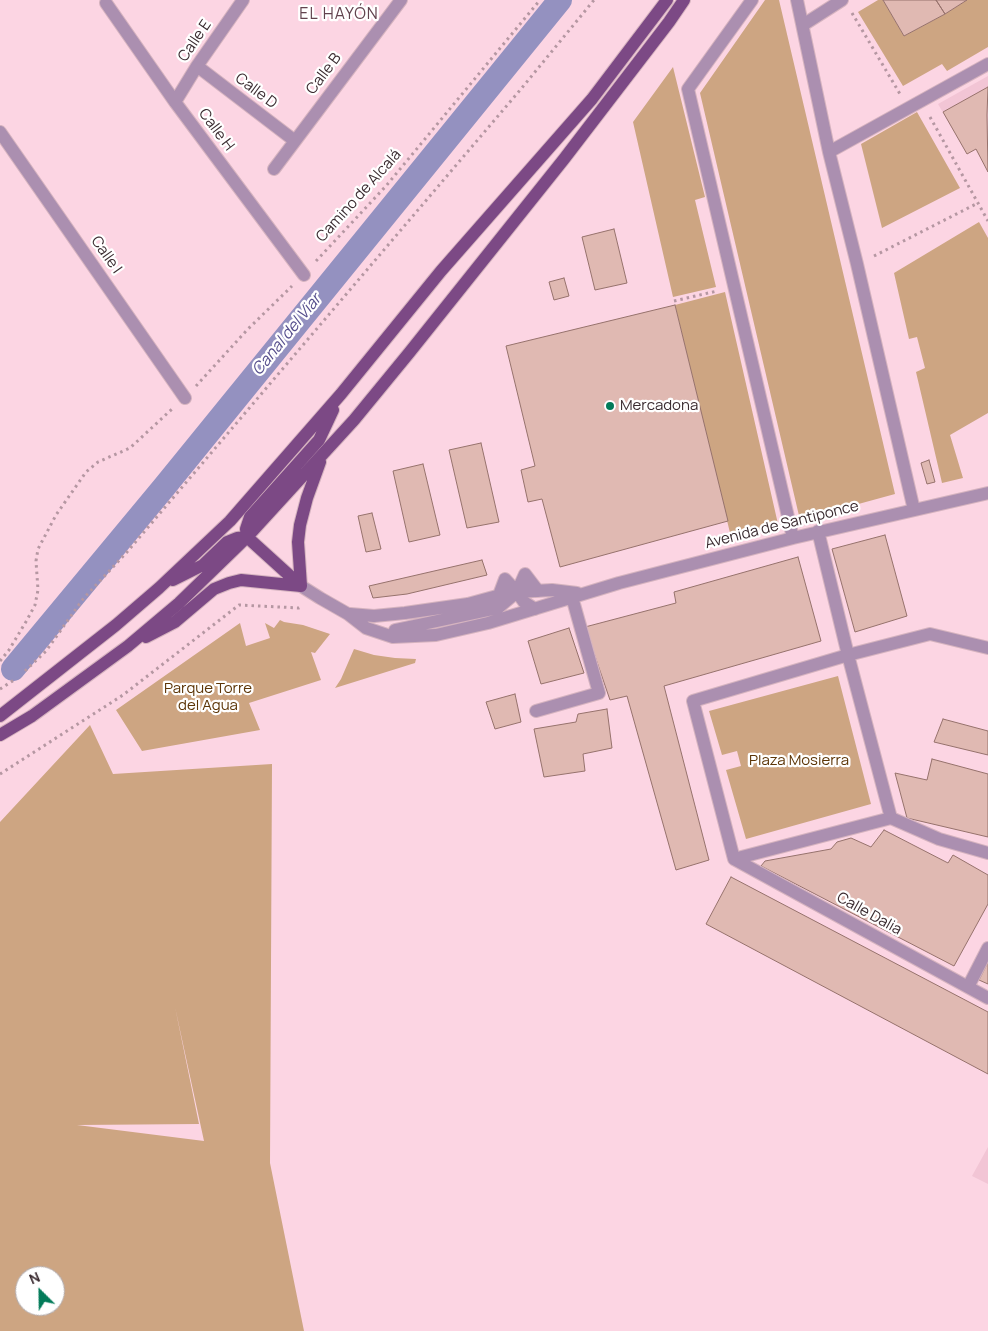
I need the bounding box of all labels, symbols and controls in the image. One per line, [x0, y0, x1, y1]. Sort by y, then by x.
district label: EL HAYÓN [298, 5, 380, 25]
street label: Calle E [175, 17, 215, 65]
street label: Calle B [303, 50, 345, 98]
street label: Calle D [231, 69, 281, 113]
street label: Calle H [194, 105, 238, 155]
street label: Camino de Alcalá [313, 146, 405, 246]
street label: Calle I [87, 233, 125, 277]
water label: Canal del Viar [248, 290, 326, 380]
place label: Mercadona [620, 397, 698, 415]
marker: Mercadona [604, 400, 616, 412]
street label: Avenida de Santiponce [703, 497, 861, 553]
park label: Parque Torre del Agua [164, 680, 252, 715]
park label: Plaza Mosierra [749, 752, 849, 770]
street label: Calle Dalia [833, 889, 905, 939]
north arrow [15, 1266, 65, 1316]
text: N [26, 1267, 43, 1288]

